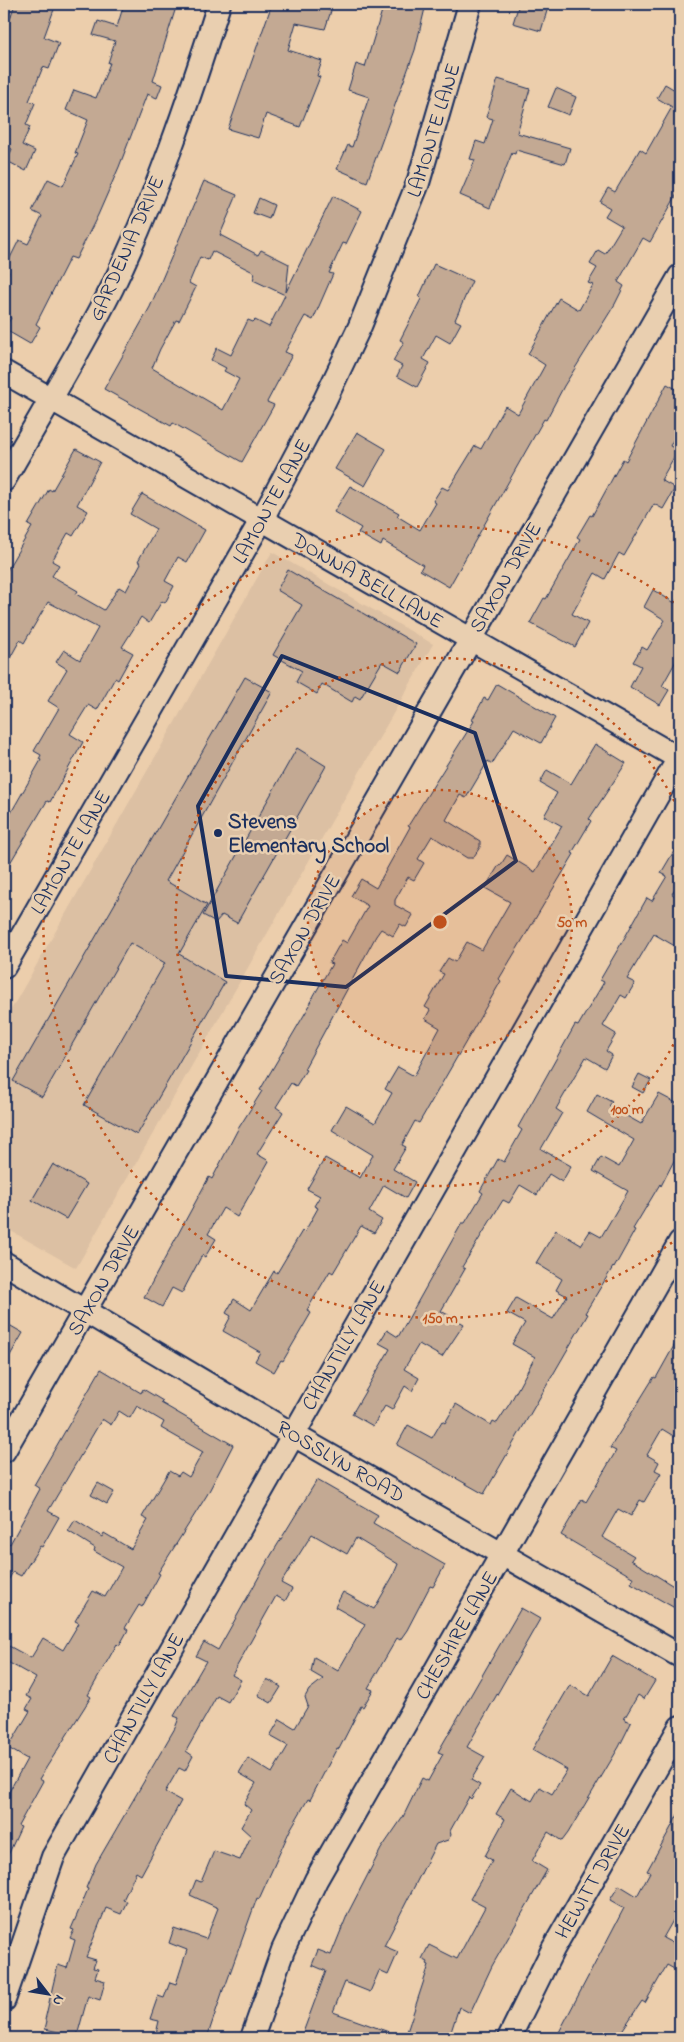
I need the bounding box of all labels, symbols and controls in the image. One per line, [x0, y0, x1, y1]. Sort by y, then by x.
street label: LAMONTE LANE [400, 60, 470, 201]
street label: GARDENIA DRIVE [82, 171, 173, 326]
street label: LAMONTE LANE [226, 434, 320, 570]
street label: SAXON DRIVE [463, 517, 551, 639]
street label: DONNA BELL LANE [285, 525, 449, 637]
street label: LAMONTE LANE [24, 785, 119, 921]
place label: Stevens Elementary School [228, 808, 390, 864]
marker: Stevens Elementary School [212, 827, 224, 839]
street label: SAXON DRIVE [262, 869, 350, 991]
text: 50 m [557, 912, 588, 934]
centre of rings [431, 913, 449, 931]
text: 100 m [610, 1099, 644, 1121]
street label: SAXON DRIVE [61, 1220, 149, 1342]
street label: CHANTILLY LANE [295, 1275, 394, 1417]
text: 150 m [422, 1308, 458, 1330]
street label: ROSSLYN ROAD [270, 1414, 410, 1512]
street label: CHESHIRE LANE [409, 1566, 507, 1706]
street label: CHANTILLY LANE [96, 1628, 193, 1770]
street label: HEWITT DRIVE [549, 1819, 639, 1945]
north arrow [22, 1970, 72, 2020]
text: N [46, 1990, 69, 2009]

